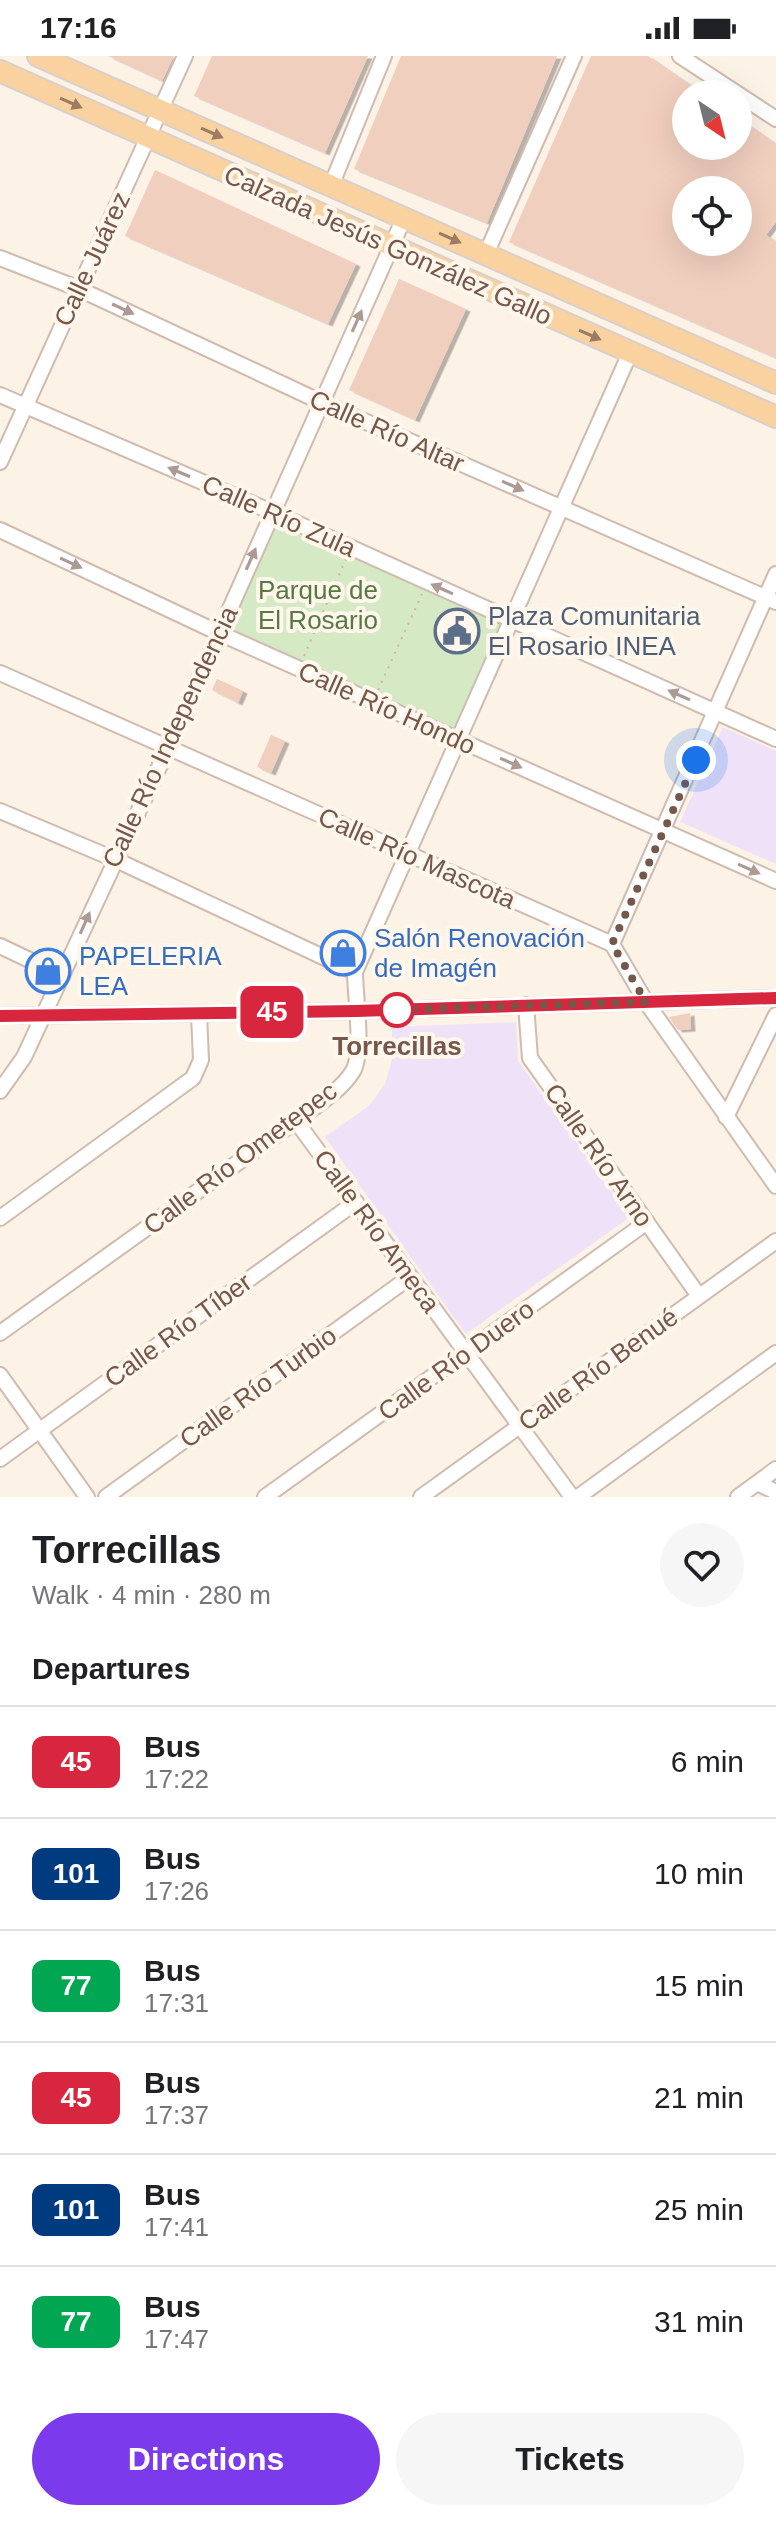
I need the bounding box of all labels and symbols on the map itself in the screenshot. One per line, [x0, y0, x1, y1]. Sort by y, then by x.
north arrow [672, 80, 752, 160]
one-way arrow [59, 97, 83, 110]
one-way arrow [200, 127, 223, 140]
street label: Calzada Jesús González Gallo [220, 159, 556, 331]
street label: Calle Juárez [48, 187, 136, 331]
one-way arrow [438, 231, 461, 245]
one-way arrow [112, 303, 135, 316]
one-way arrow [350, 309, 363, 333]
one-way arrow [578, 328, 602, 342]
street label: Calle Río Altar [305, 383, 469, 479]
one-way arrow [167, 465, 191, 478]
street label: Calle Río Zula [198, 469, 361, 563]
one-way arrow [501, 480, 525, 493]
one-way arrow [245, 547, 258, 570]
one-way arrow [59, 556, 82, 570]
park label: Parque de El Rosario [258, 575, 378, 635]
one-way arrow [431, 582, 454, 595]
street label: Calle Río Independencia [96, 601, 244, 872]
place label: Plaza Comunitaria El Rosario INEA [488, 601, 701, 661]
public building icon: Plaza Comunitaria El Rosario INEA [433, 607, 481, 655]
street label: Calle Río Hondo [294, 655, 480, 761]
one-way arrow [668, 689, 691, 702]
your location [676, 740, 716, 780]
one-way arrow [500, 756, 523, 770]
street label: Calle Río Mascota [314, 801, 521, 915]
one-way arrow [737, 862, 761, 875]
one-way arrow [79, 911, 92, 934]
place label: Salón Renovación de Imagén [374, 923, 585, 983]
shop icon: Salón Renovación de Imagén [319, 929, 367, 977]
place label: PAPELERIA LEA [79, 941, 222, 1001]
shop icon: PAPELERIA LEA [24, 947, 72, 995]
line badge: 45 [236, 986, 308, 1038]
marker: Torrecillas [380, 993, 414, 1027]
place label: Torrecillas [332, 1031, 462, 1061]
street label: Calle Río Ometepec [137, 1076, 343, 1240]
street label: Calle Río Arno [539, 1078, 659, 1232]
street label: Calle Río Ameca [308, 1144, 446, 1319]
street label: Calle Río Tíber [99, 1266, 258, 1393]
street label: Calle Río Duero [372, 1293, 540, 1427]
street label: Calle Río Benué [513, 1301, 683, 1437]
street label: Calle Río Turbio [174, 1320, 342, 1454]

